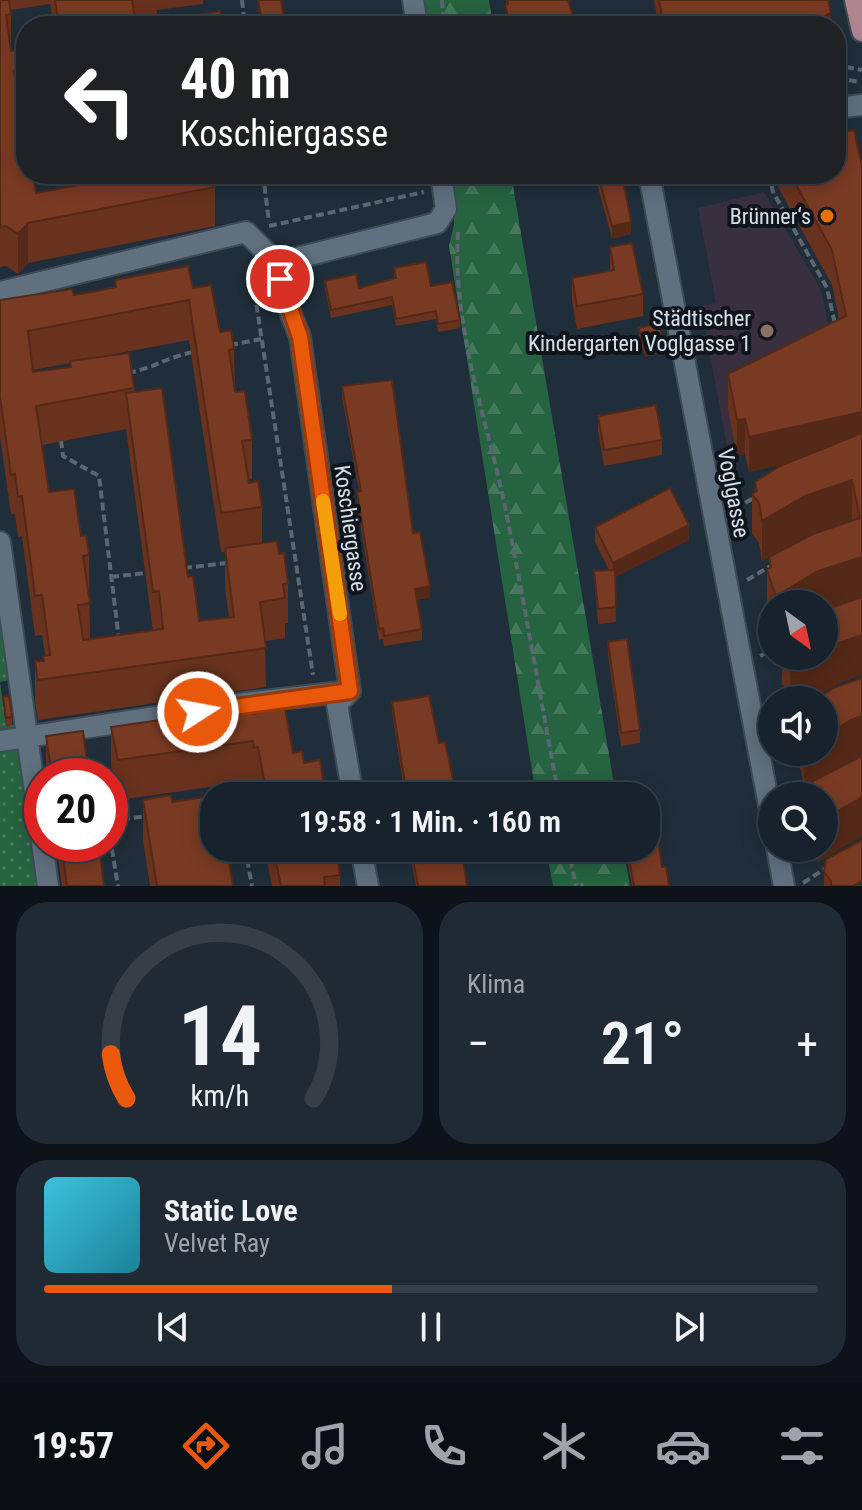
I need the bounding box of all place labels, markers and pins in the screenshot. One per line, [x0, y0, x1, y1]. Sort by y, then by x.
place label: Brünner‘s [730, 204, 811, 229]
marker: Brünner‘s [818, 207, 836, 225]
pin [246, 245, 314, 313]
place label: Städtischer Kindergarten Voglgasse 1 [528, 306, 751, 356]
marker: Städtischer Kindergarten Voglgasse 1 [758, 322, 776, 340]

